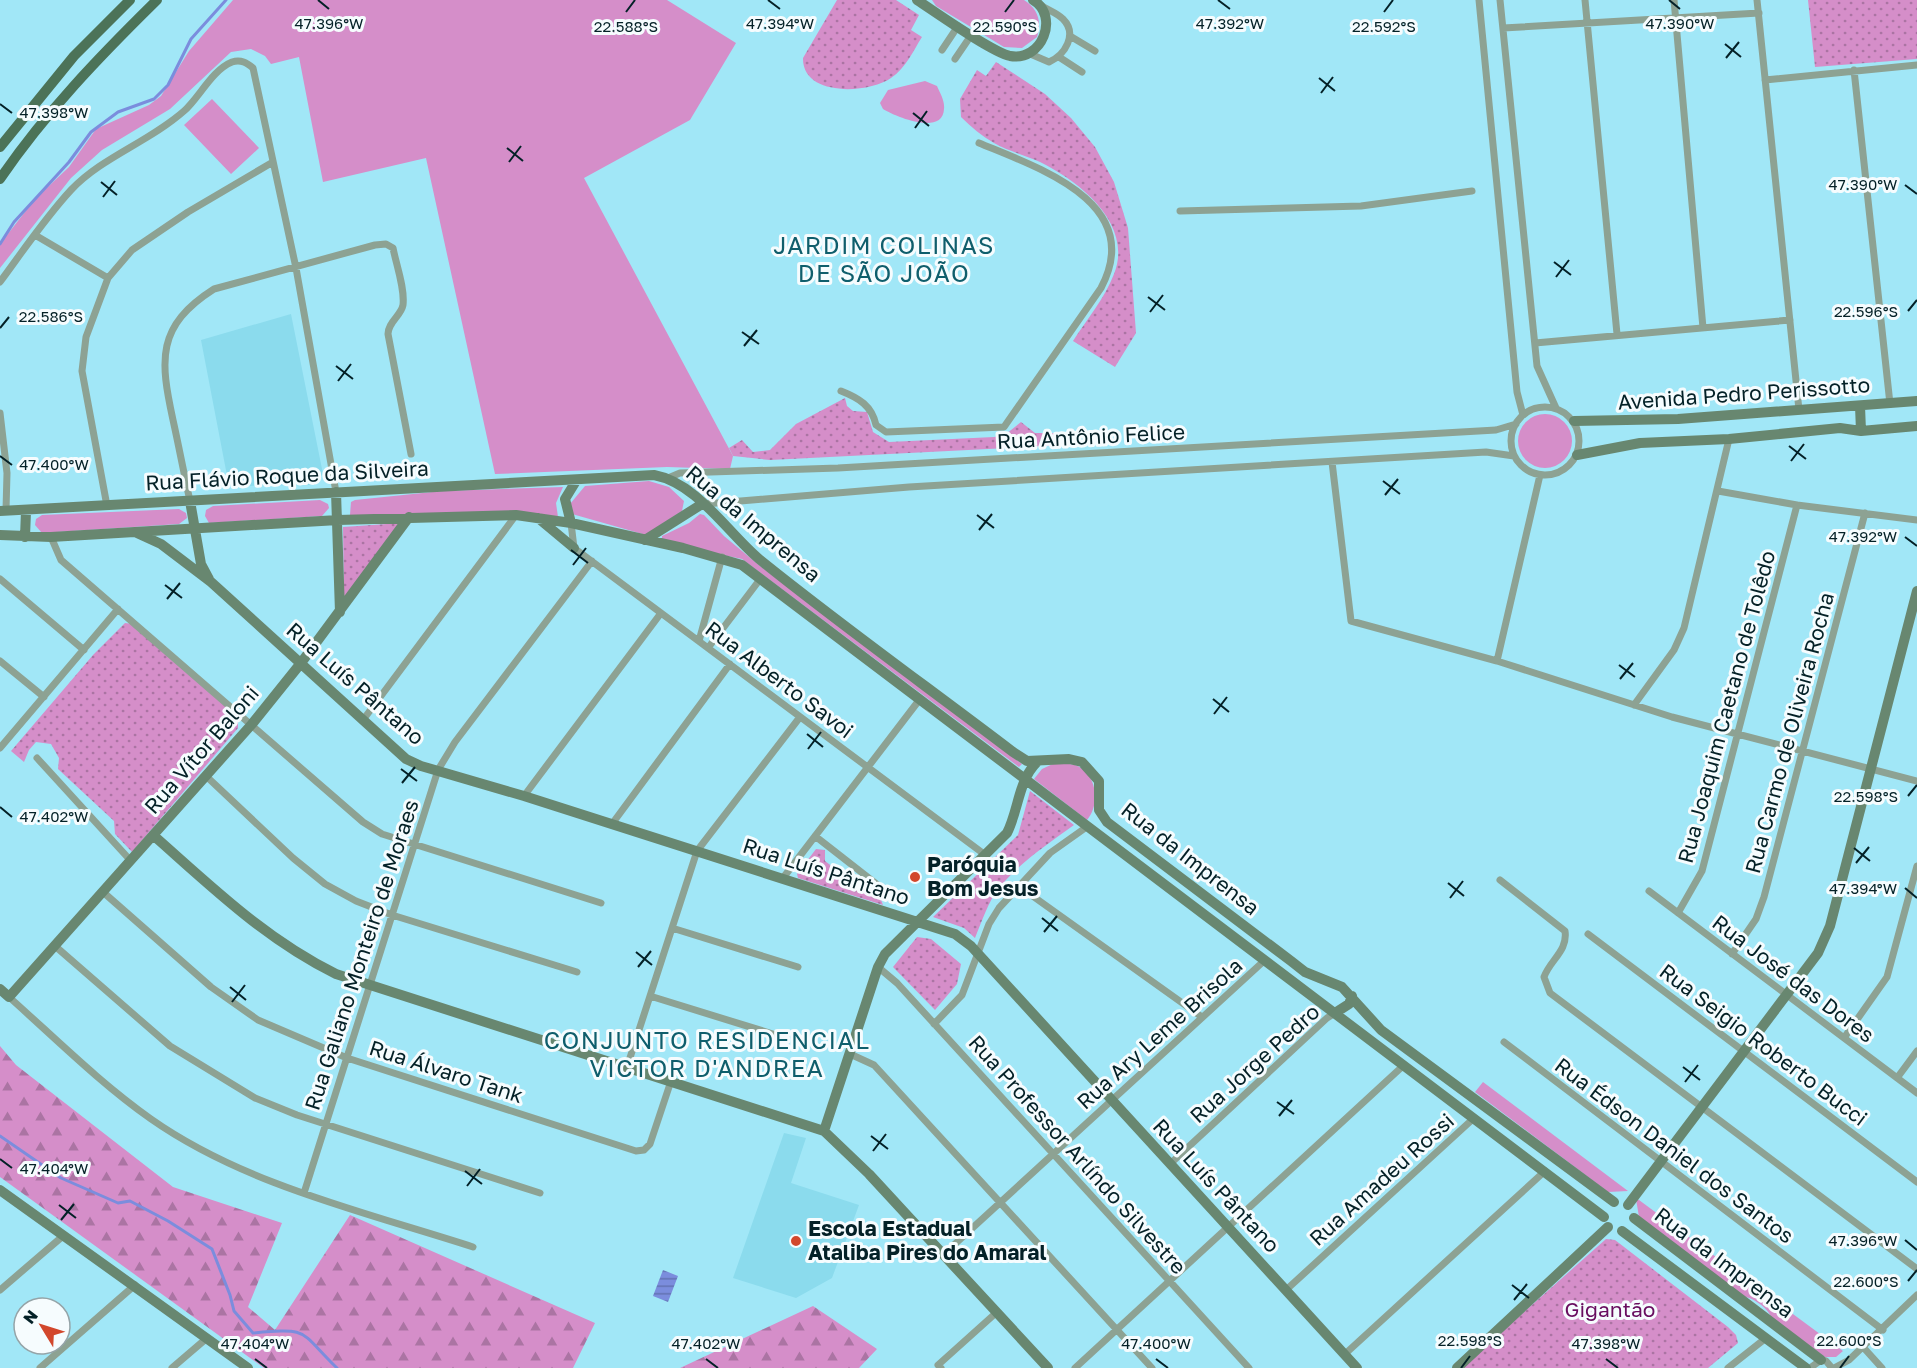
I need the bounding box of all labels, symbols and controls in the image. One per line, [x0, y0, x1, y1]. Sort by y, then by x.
text: 47.396°W [295, 14, 363, 32]
text: 47.394°W [746, 14, 814, 32]
text: 47.392°W [1196, 14, 1264, 32]
text: 47.390°W [1645, 14, 1715, 32]
text: 22.588°S [594, 17, 658, 35]
text: 22.590°S [973, 17, 1037, 35]
text: 22.592°S [1352, 17, 1416, 35]
text: 47.398°W [20, 103, 88, 121]
text: 47.390°W [1828, 175, 1898, 193]
district label: JARDIM COLINAS DE SÃO JOÃO [773, 230, 995, 287]
text: 22.596°S [1834, 302, 1898, 320]
text: 22.586°S [19, 307, 83, 325]
street label: Avenida Pedro Perissotto [1617, 371, 1871, 415]
street label: Rua Antônio Felice [996, 418, 1186, 454]
text: 47.400°W [19, 455, 89, 473]
street label: Rua Flávio Roque da Silveira [145, 455, 429, 495]
street label: Rua da Imprensa [681, 459, 826, 587]
text: 47.392°W [1829, 527, 1897, 545]
street label: Rua Joaquim Caetano de Tolêdo [1672, 548, 1780, 866]
street label: Rua Carmo de Oliveira Rocha [1739, 589, 1839, 876]
street label: Rua Alberto Savoi [701, 615, 859, 743]
street label: Rua Luís Pântano [282, 616, 430, 750]
street label: Rua Vítor Baloni [138, 680, 264, 819]
text: 22.598°S [1834, 787, 1898, 805]
street label: Rua Galiano Monteiro de Moraes [298, 796, 424, 1113]
street label: Rua da Imprensa [1116, 796, 1265, 920]
text: 47.402°W [19, 807, 89, 825]
street label: Rua Luís Pântano [740, 832, 913, 910]
place label: Paróquia Bom Jesus [927, 851, 1039, 901]
marker: Paróquia Bom Jesus [908, 870, 922, 884]
text: 47.394°W [1829, 879, 1897, 897]
street label: Rua José das Dores [1707, 909, 1880, 1048]
street label: Rua Ary Leme Brisola [1071, 952, 1247, 1114]
street label: Rua Seigio Roberto Bucci [1655, 958, 1873, 1131]
street label: Rua Jorge Pedro [1184, 998, 1325, 1128]
district label: CONJUNTO RESIDENCIAL VICTOR D'ANDREA [544, 1025, 870, 1082]
street label: Rua Professor Arlíndo Silvestre [963, 1029, 1192, 1279]
street label: Rua Álvaro Tank [366, 1034, 527, 1108]
street label: Rua Édson Daniel dos Santos [1550, 1052, 1799, 1249]
street label: Rua Amadeu Rossi [1304, 1107, 1459, 1251]
street label: Rua Luís Pântano [1148, 1113, 1286, 1258]
text: 47.404°W [20, 1159, 88, 1177]
street label: Rua da Imprensa [1650, 1201, 1799, 1323]
place label: Escola Estadual Ataliba Pires do Amaral [808, 1215, 1046, 1265]
text: 47.396°W [1829, 1231, 1897, 1249]
marker: Escola Estadual Ataliba Pires do Amaral [789, 1234, 803, 1248]
text: 22.600°S [1833, 1272, 1899, 1290]
north arrow [12, 1296, 72, 1356]
park label: Gigantão [1565, 1296, 1655, 1322]
text: N [19, 1306, 42, 1328]
text: 22.598°S [1438, 1331, 1502, 1349]
text: 22.600°S [1816, 1331, 1882, 1349]
text: 47.404°W [221, 1334, 289, 1352]
text: 47.402°W [671, 1334, 741, 1352]
text: 47.400°W [1121, 1334, 1191, 1352]
text: 47.398°W [1572, 1334, 1640, 1352]

